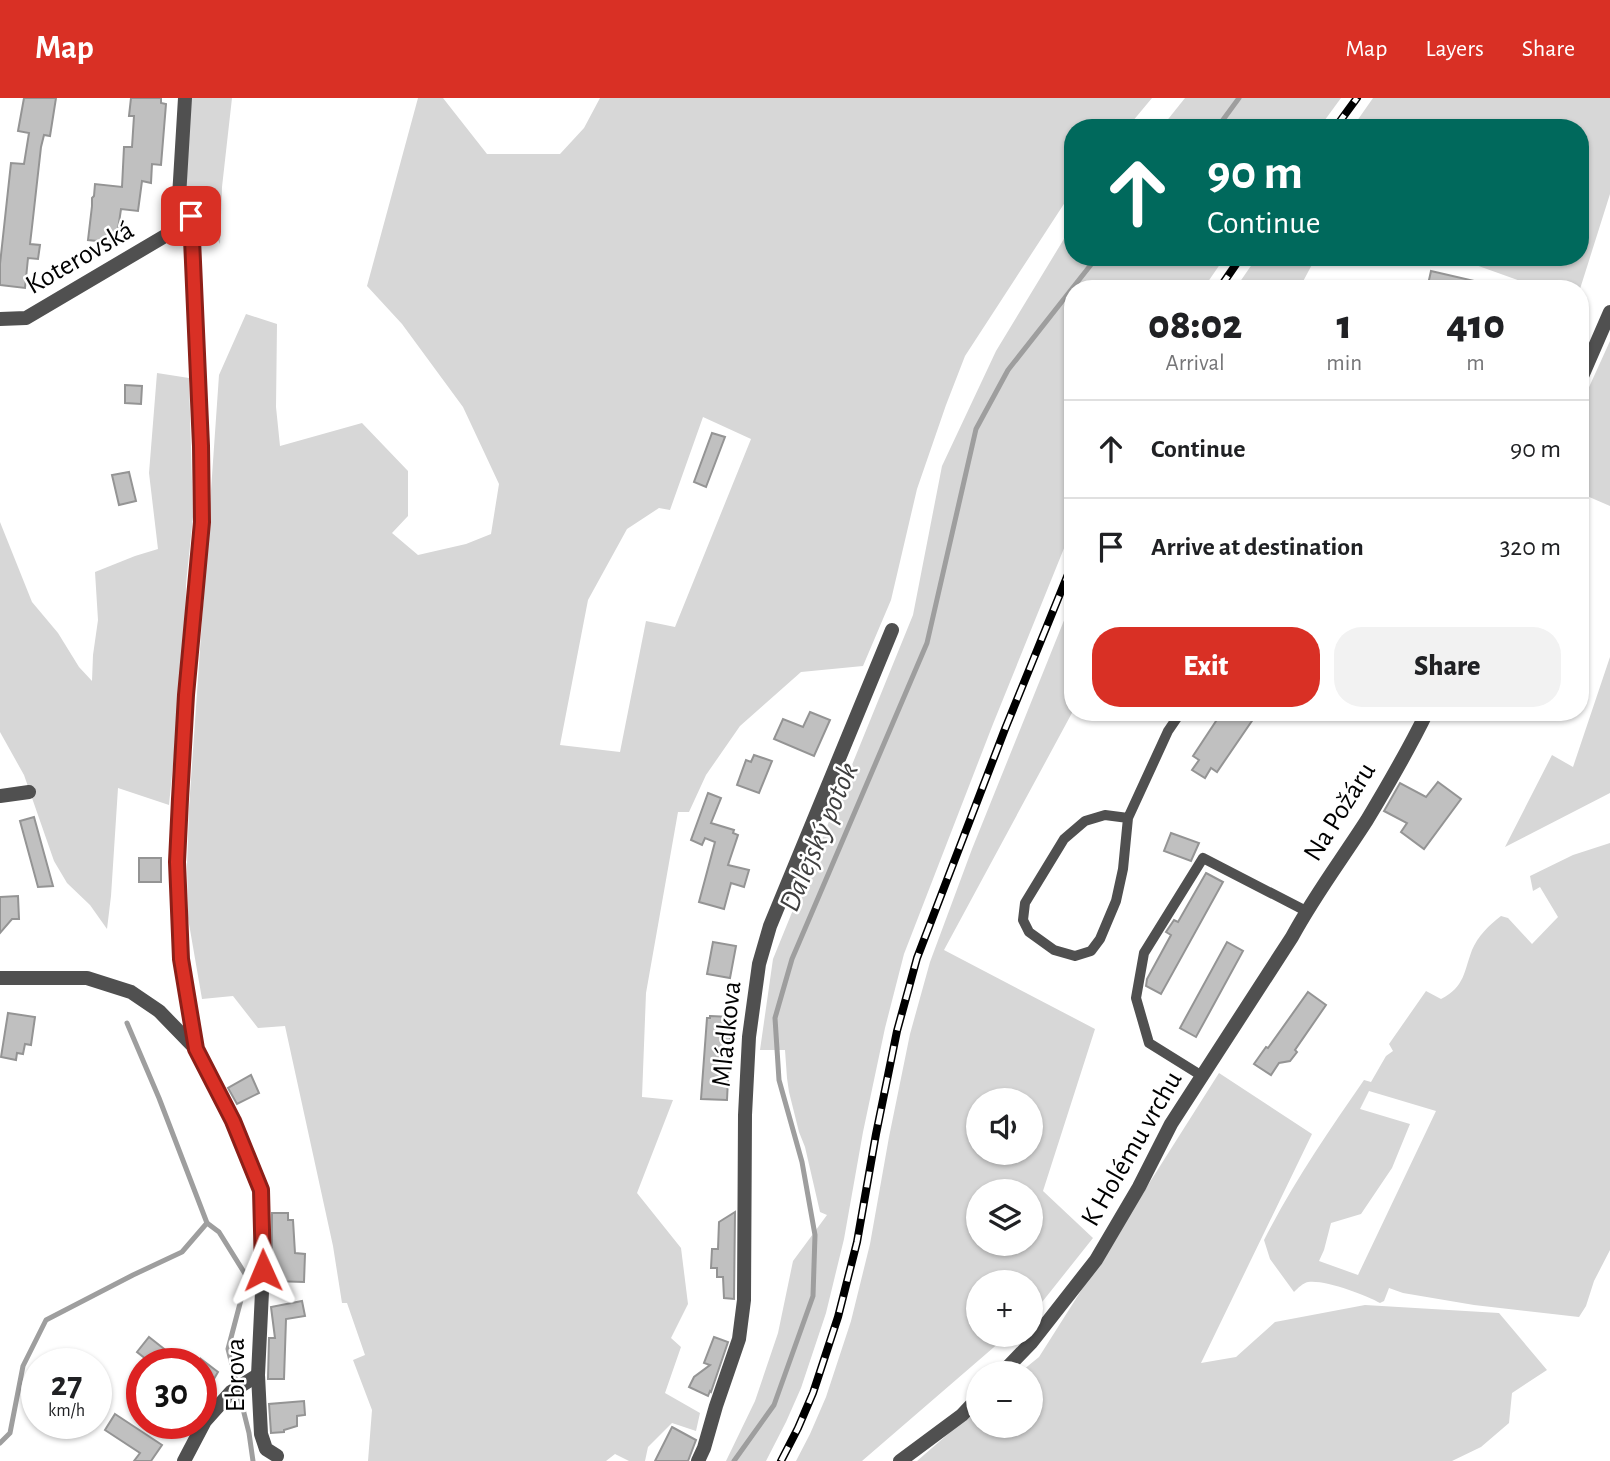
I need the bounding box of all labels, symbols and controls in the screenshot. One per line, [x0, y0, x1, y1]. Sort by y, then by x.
text: Map [35, 32, 94, 65]
text: Map [1345, 37, 1387, 61]
text: Layers [1425, 37, 1484, 61]
text: Share [1522, 37, 1575, 61]
icon: ahead [1092, 147, 1183, 238]
text: 90 m [1207, 149, 1303, 198]
pin [161, 186, 221, 246]
icon: arrive [172, 197, 210, 235]
text: Continue [1207, 207, 1320, 239]
street label: Koterovská [21, 216, 139, 300]
text: 08:02 [1148, 304, 1242, 346]
text: 1 [1336, 304, 1352, 346]
text: 410 [1446, 304, 1505, 346]
text: Arrival [1166, 352, 1225, 375]
text: min [1326, 352, 1362, 375]
text: m [1466, 352, 1485, 375]
icon: ahead [1092, 430, 1130, 468]
text: Continue [1151, 436, 1246, 462]
text: 90 m [1510, 436, 1561, 462]
icon: arrive [1092, 528, 1130, 566]
text: Arrive at destination [1151, 534, 1364, 560]
text: 320 m [1500, 534, 1561, 560]
button: Exit [1092, 627, 1320, 707]
button: Share [1334, 627, 1561, 707]
water label: Dalejský potok [774, 758, 864, 916]
street label: Na Požáru [1299, 758, 1381, 866]
street label: Mládkova [708, 980, 746, 1088]
street label: K Holému vrchu [1076, 1067, 1188, 1231]
map controls [966, 1088, 1043, 1438]
button: sound [966, 1088, 1043, 1165]
button: layers [966, 1179, 1043, 1256]
position arrow [226, 1233, 300, 1307]
button: + [966, 1270, 1043, 1347]
street label: Ebrova [222, 1338, 250, 1412]
speed limit sign: 30 [126, 1348, 217, 1439]
button: − [966, 1361, 1043, 1438]
text: 27 [51, 1367, 82, 1402]
text: km/h [48, 1402, 85, 1420]

